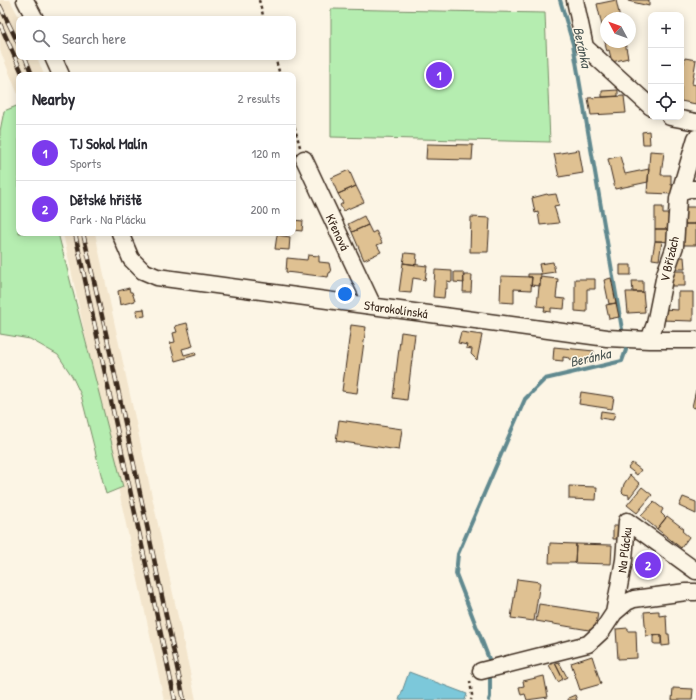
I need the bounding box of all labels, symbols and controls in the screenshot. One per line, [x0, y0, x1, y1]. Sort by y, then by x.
north arrow [600, 12, 636, 48]
map controls [648, 12, 684, 120]
button: + [648, 12, 684, 48]
search box [16, 16, 296, 60]
water label: Beránka [569, 25, 597, 71]
icon: search [30, 27, 52, 49]
text: Search here [62, 28, 126, 49]
button: − [648, 48, 684, 84]
pin: 1 [426, 60, 452, 90]
button: locate [648, 84, 684, 120]
text: Nearby [32, 87, 75, 110]
text: 2 results [238, 89, 280, 107]
text: TJ Sokol Malín [70, 133, 148, 154]
text: 1 [43, 144, 47, 162]
text: 120 m [252, 144, 280, 162]
text: Sports [70, 154, 101, 172]
text: Dětské hřiště [70, 189, 142, 210]
text: 2 [42, 200, 48, 218]
text: 200 m [250, 200, 280, 218]
text: Park · Na Plácku [70, 210, 146, 228]
street label: Křenová [322, 211, 354, 253]
street label: V Břízách [655, 234, 683, 283]
your location [335, 284, 355, 304]
street label: Starokolínská [363, 296, 429, 322]
water label: Beránka [568, 343, 614, 371]
street label: Na Plácku [612, 526, 636, 574]
pin: 2 [635, 550, 661, 580]

